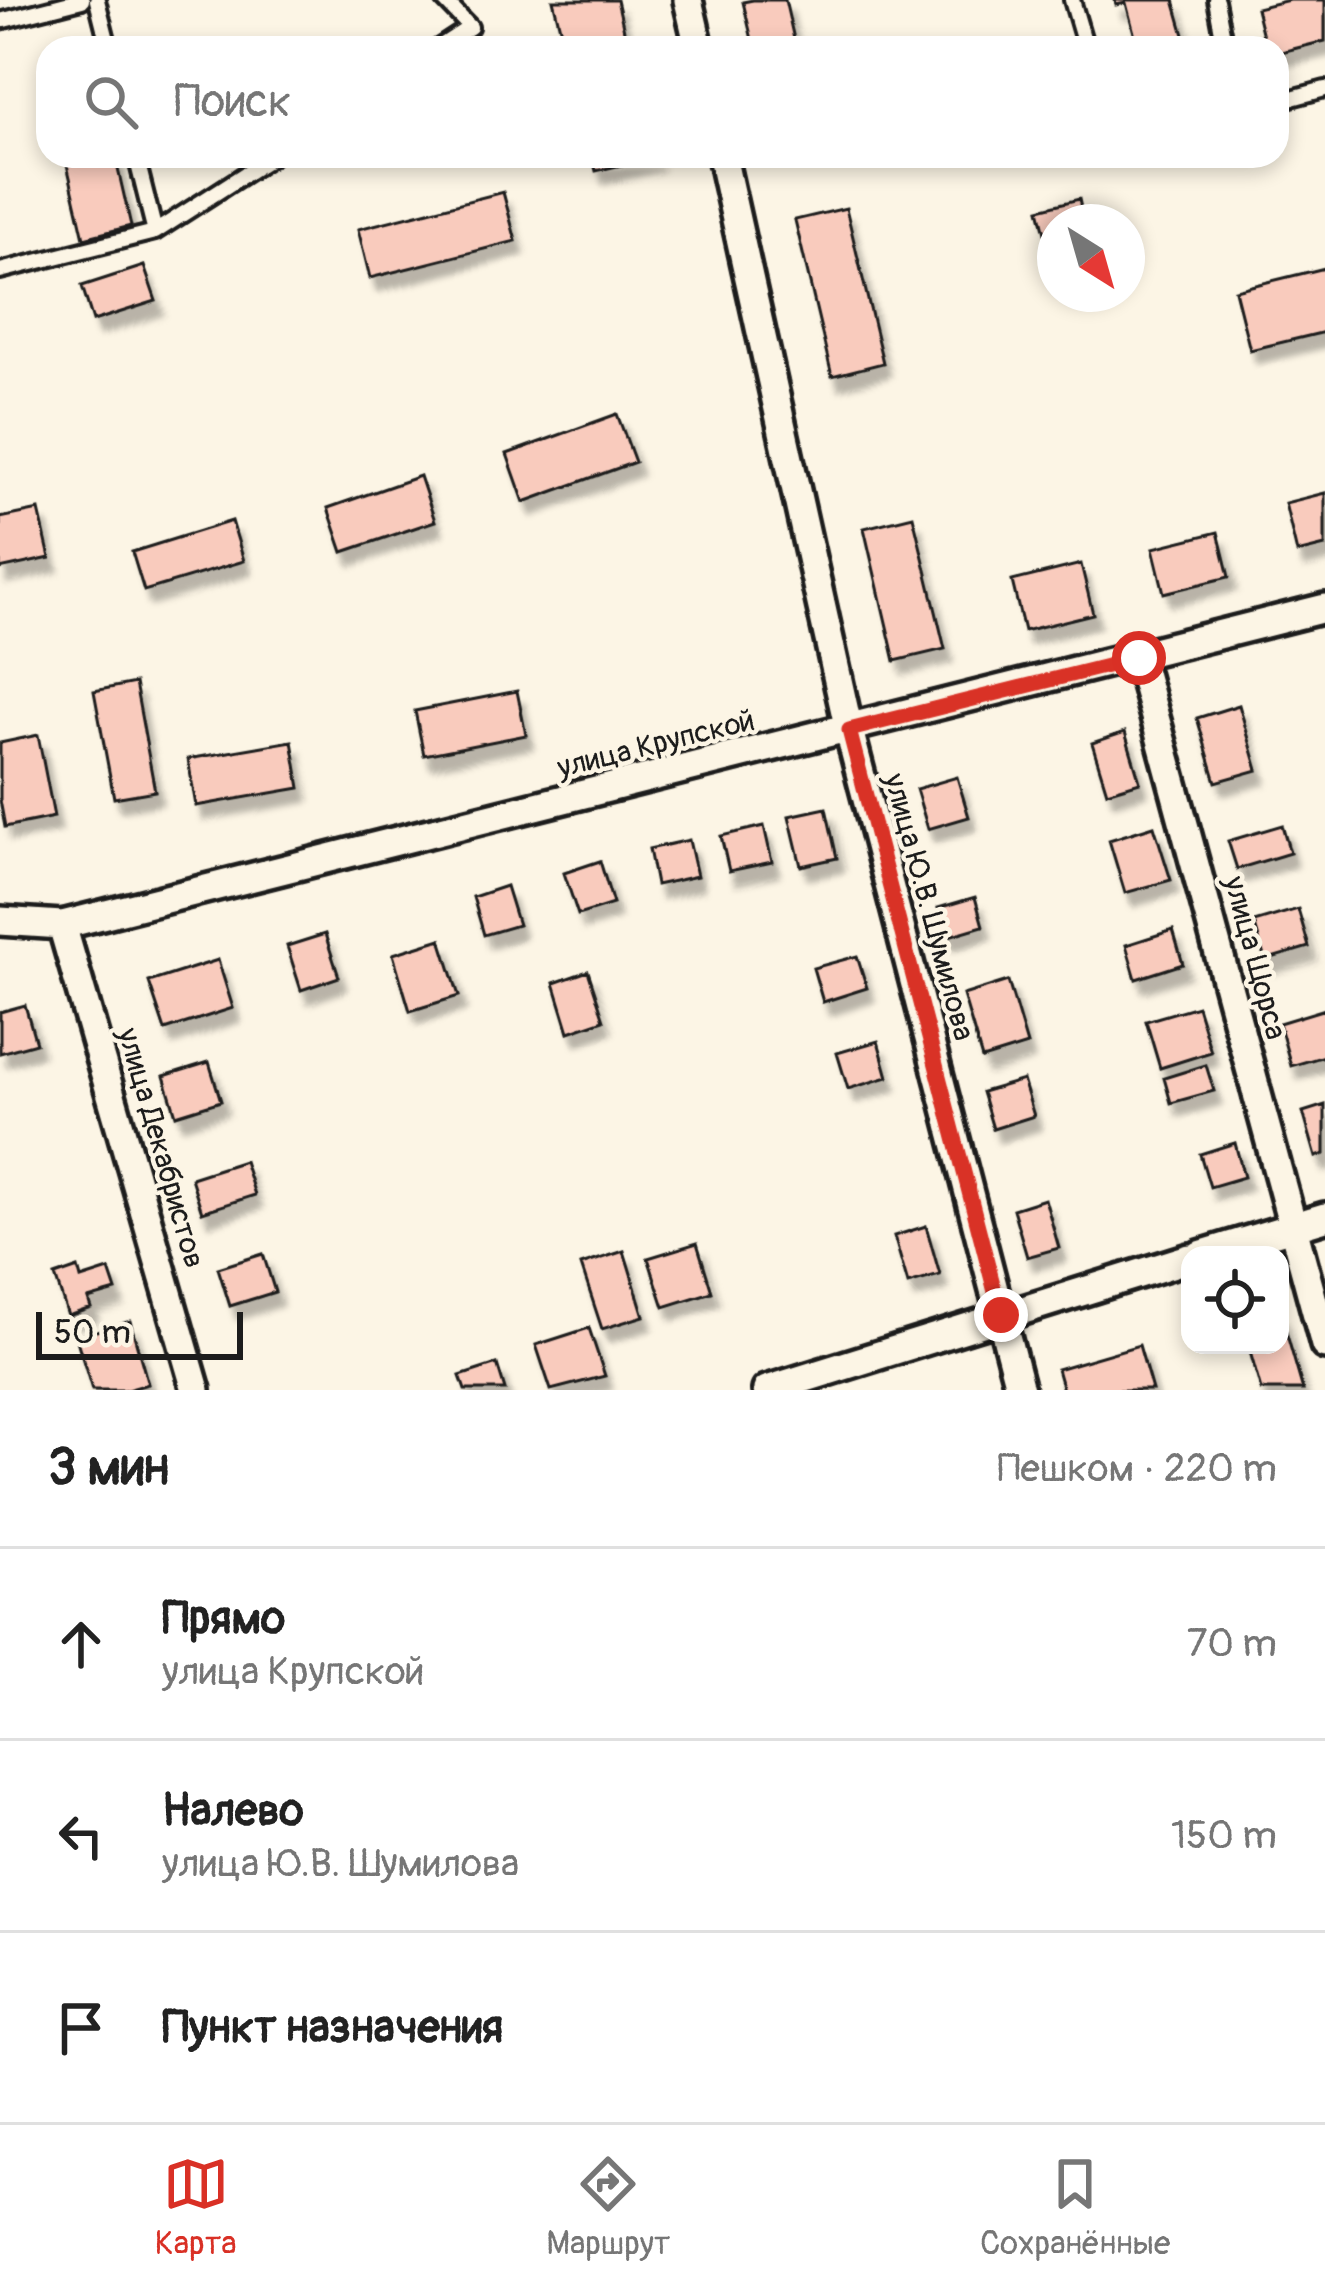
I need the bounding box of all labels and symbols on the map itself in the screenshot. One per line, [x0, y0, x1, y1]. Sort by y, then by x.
north arrow [1037, 204, 1145, 312]
route start [1112, 631, 1166, 685]
street label: улица Крупской [553, 702, 758, 787]
street label: улица Ю.В. Шумилова [875, 769, 982, 1044]
street label: улица Щорса [1215, 871, 1295, 1044]
street label: улица Декабристов [109, 1023, 213, 1272]
route end [974, 1288, 1028, 1342]
scale bar [36, 1306, 243, 1359]

